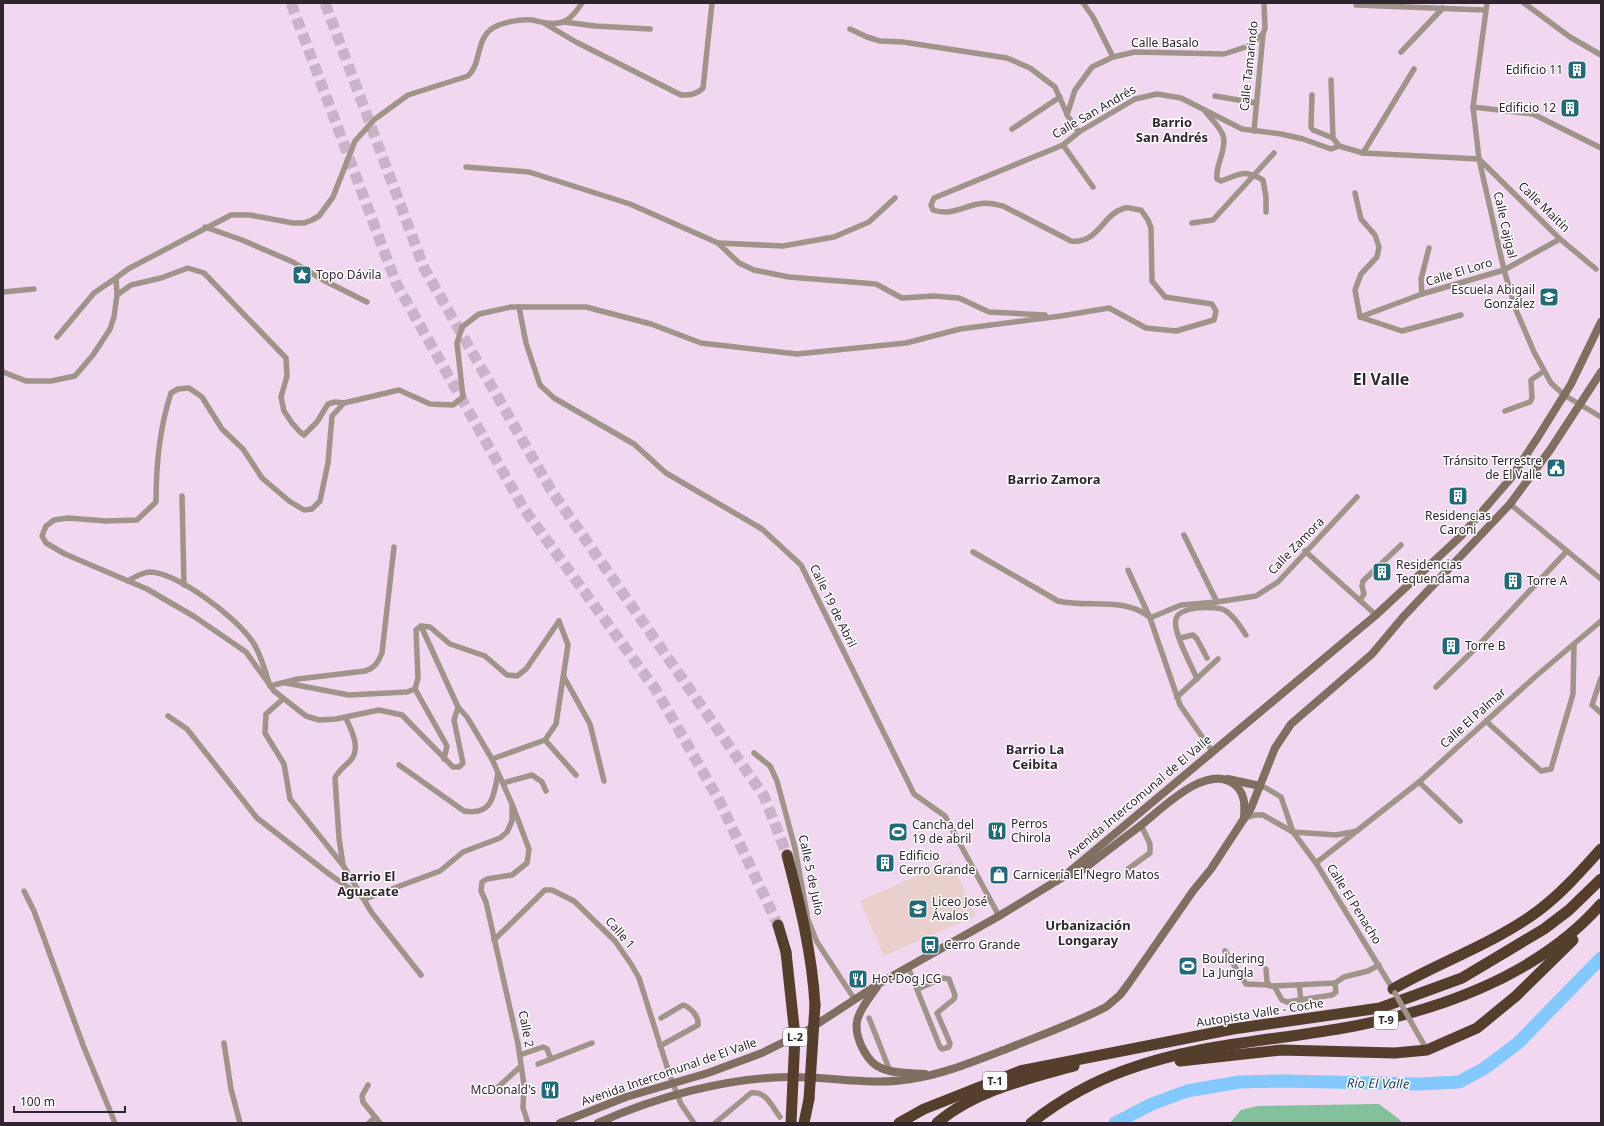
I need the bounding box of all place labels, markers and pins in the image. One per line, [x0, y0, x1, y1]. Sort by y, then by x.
building icon: Edificio 11 [1566, 59, 1588, 81]
place label: Edificio 11 [1506, 61, 1563, 78]
building icon: Edificio 12 [1559, 97, 1581, 119]
place label: Edificio 12 [1499, 99, 1556, 116]
place icon: Topo Dávila [291, 264, 313, 286]
place label: Topo Dávila [316, 266, 381, 283]
place label: Escuela Abigail González [1451, 281, 1535, 312]
school or university icon: Escuela Abigail González [1538, 286, 1560, 308]
place label: Tránsito Terrestre de El Valle [1443, 452, 1542, 483]
public building icon: Tránsito Terrestre de El Valle [1545, 457, 1567, 479]
building icon: Residencias Caroni [1447, 485, 1469, 507]
place label: Residencias Caroni [1425, 507, 1491, 538]
place label: Residencias Tequendama [1396, 556, 1470, 587]
building icon: Residencias Tequendama [1371, 561, 1393, 583]
building icon: Torre A [1502, 570, 1524, 592]
place label: Torre A [1527, 572, 1568, 589]
building icon: Torre B [1440, 635, 1462, 657]
place label: Torre B [1465, 637, 1506, 654]
place label: Perros Chirola [1011, 815, 1051, 846]
place label: Cancha del 19 de abril [912, 816, 974, 847]
restaurant icon: Perros Chirola [986, 820, 1008, 842]
sports icon: Cancha del 19 de abril [887, 821, 909, 843]
place label: Edificio Cerro Grande [899, 847, 975, 878]
building icon: Edificio Cerro Grande [874, 852, 896, 874]
shop icon: Carnicería El Negro Matos [988, 864, 1010, 886]
place label: Carnicería El Negro Matos [1013, 866, 1160, 883]
place label: Liceo José Ávalos [932, 893, 988, 924]
school or university icon: Liceo José Ávalos [907, 898, 929, 920]
bus stop icon: Cerro Grande [919, 934, 941, 956]
place label: Cerro Grande [944, 936, 1020, 953]
place label: Bouldering La Jungla [1202, 950, 1265, 981]
sports icon: Bouldering La Jungla [1177, 955, 1199, 977]
restaurant icon: Hot Dog JCG [847, 968, 869, 990]
place label: Hot Dog JCG [872, 970, 941, 987]
restaurant icon: McDonald's [539, 1079, 561, 1101]
place label: McDonald's [471, 1081, 536, 1098]

